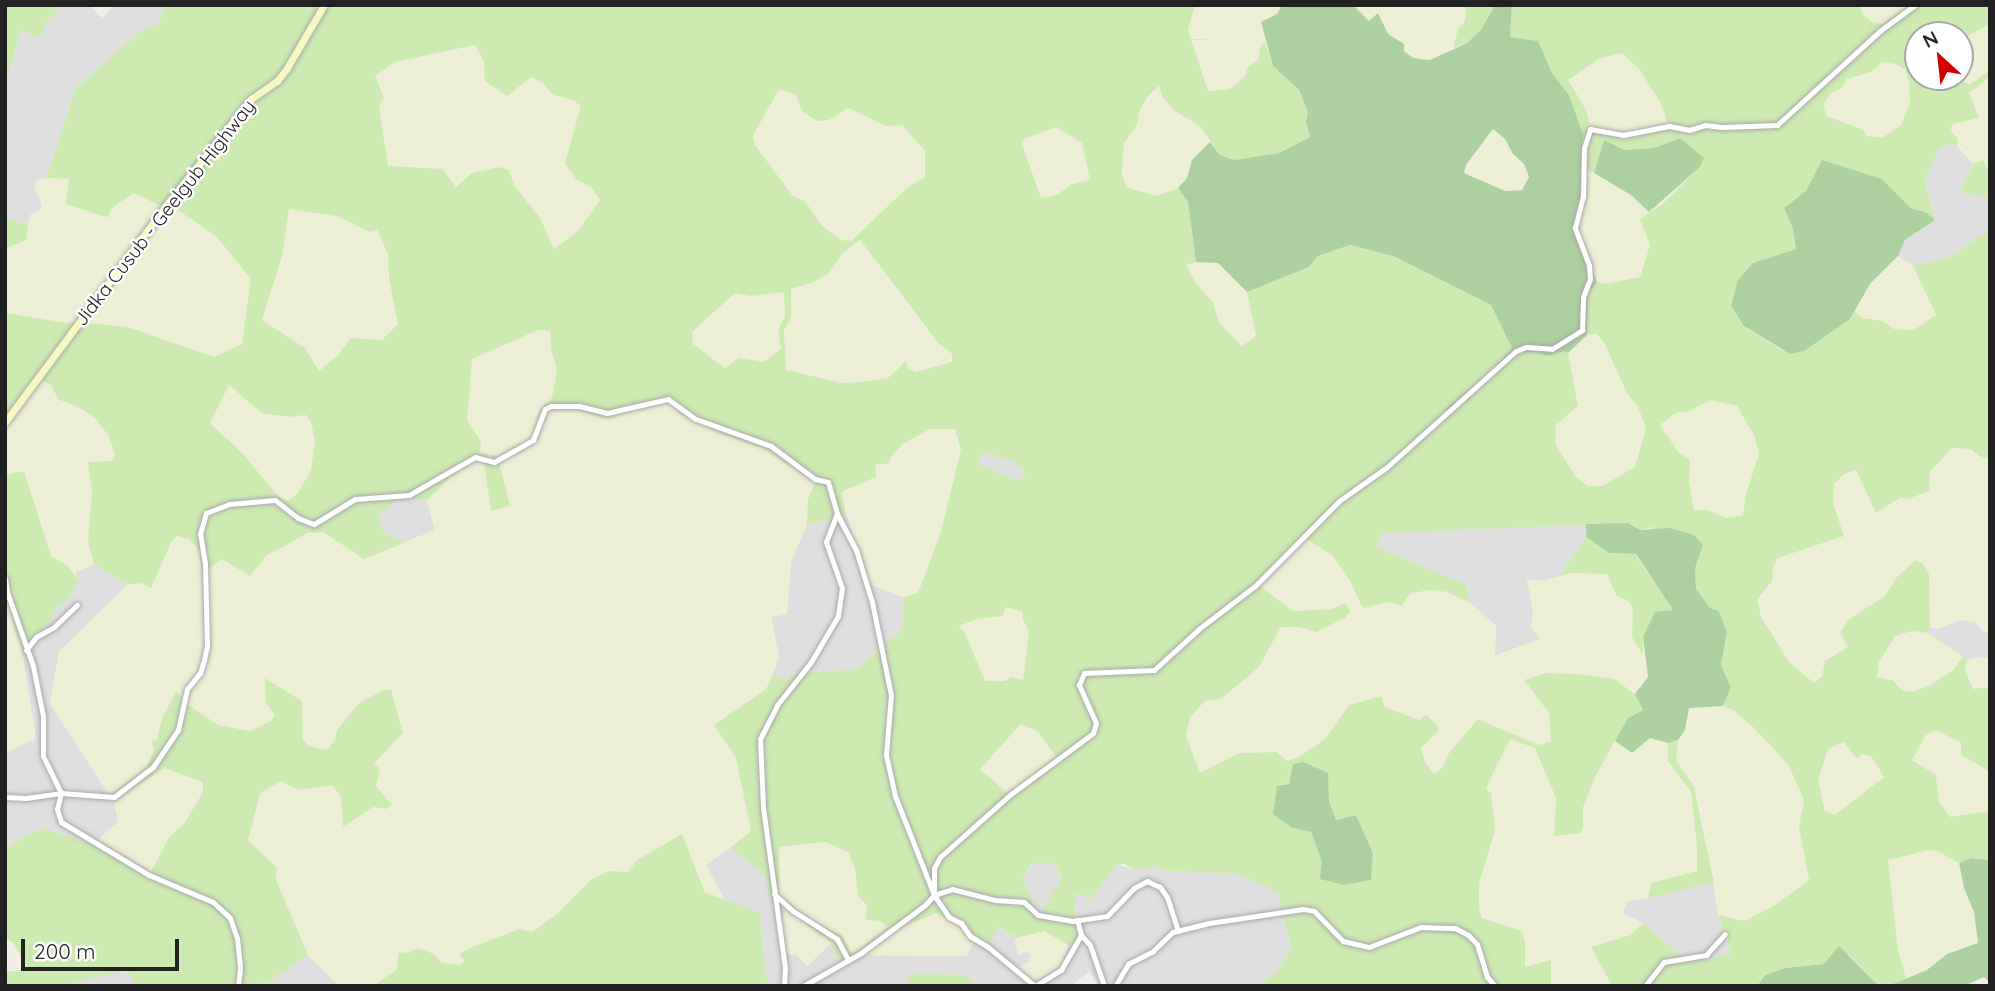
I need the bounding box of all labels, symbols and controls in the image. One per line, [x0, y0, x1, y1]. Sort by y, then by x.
north arrow [1904, 21, 1974, 91]
text: N [1919, 25, 1942, 53]
street label: Jidka Cusub - Geelgub Highway [70, 95, 260, 331]
scale bar [24, 925, 182, 969]
text: 200 m [34, 938, 96, 964]

